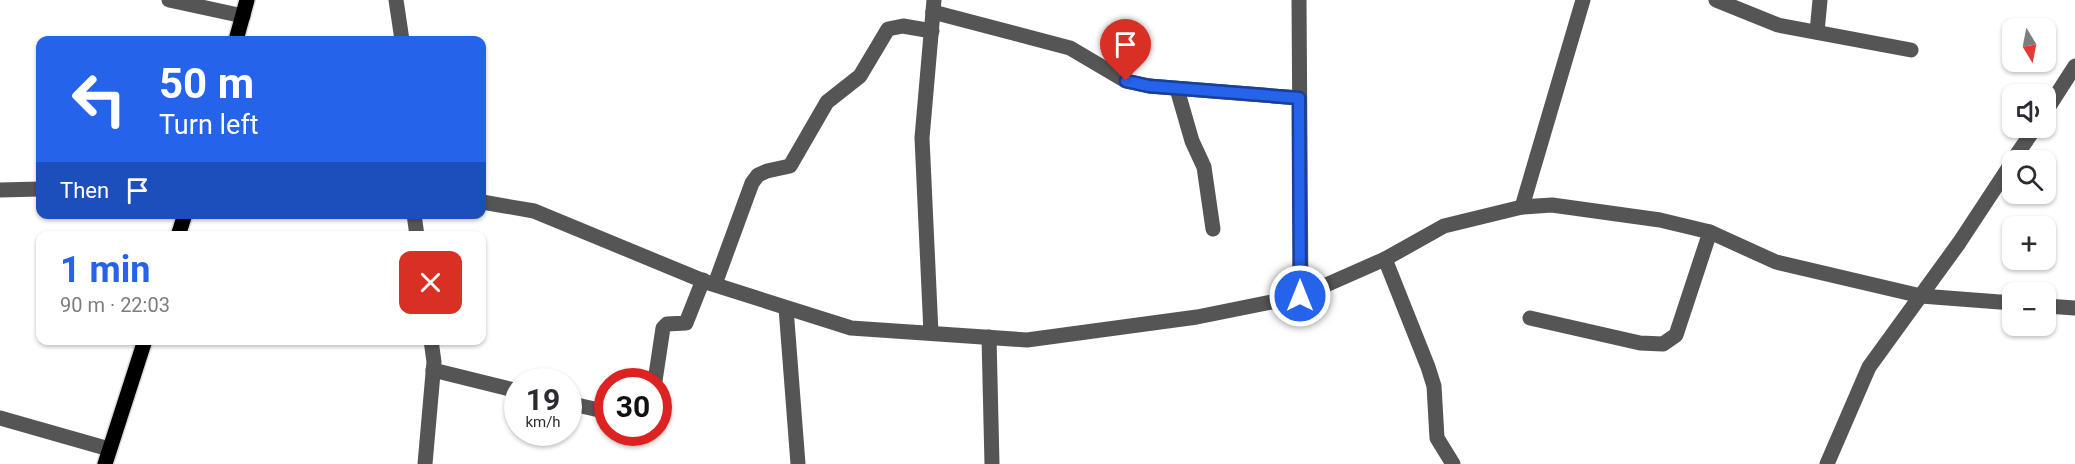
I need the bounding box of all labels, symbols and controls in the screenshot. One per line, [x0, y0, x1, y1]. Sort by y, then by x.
north arrow [2002, 18, 2056, 72]
map controls [2002, 18, 2056, 336]
pin [1100, 19, 1151, 81]
icon: arrive [1109, 28, 1142, 61]
text: 50 m [159, 59, 254, 108]
icon: left [60, 60, 138, 138]
button: sound [2002, 84, 2056, 138]
text: Turn left [159, 109, 259, 141]
button: search [2002, 150, 2056, 204]
icon: arrive [121, 174, 154, 207]
text: Then [60, 178, 109, 203]
button: + [2002, 216, 2056, 270]
text: 1 min [60, 249, 151, 291]
button: close [399, 251, 462, 314]
position arrow [1268, 264, 1332, 328]
button: − [2002, 282, 2056, 336]
text: 90 m · 22:03 [60, 293, 170, 317]
speed limit sign: 30 [594, 368, 672, 446]
text: 19 [526, 382, 560, 417]
text: km/h [525, 413, 561, 431]

